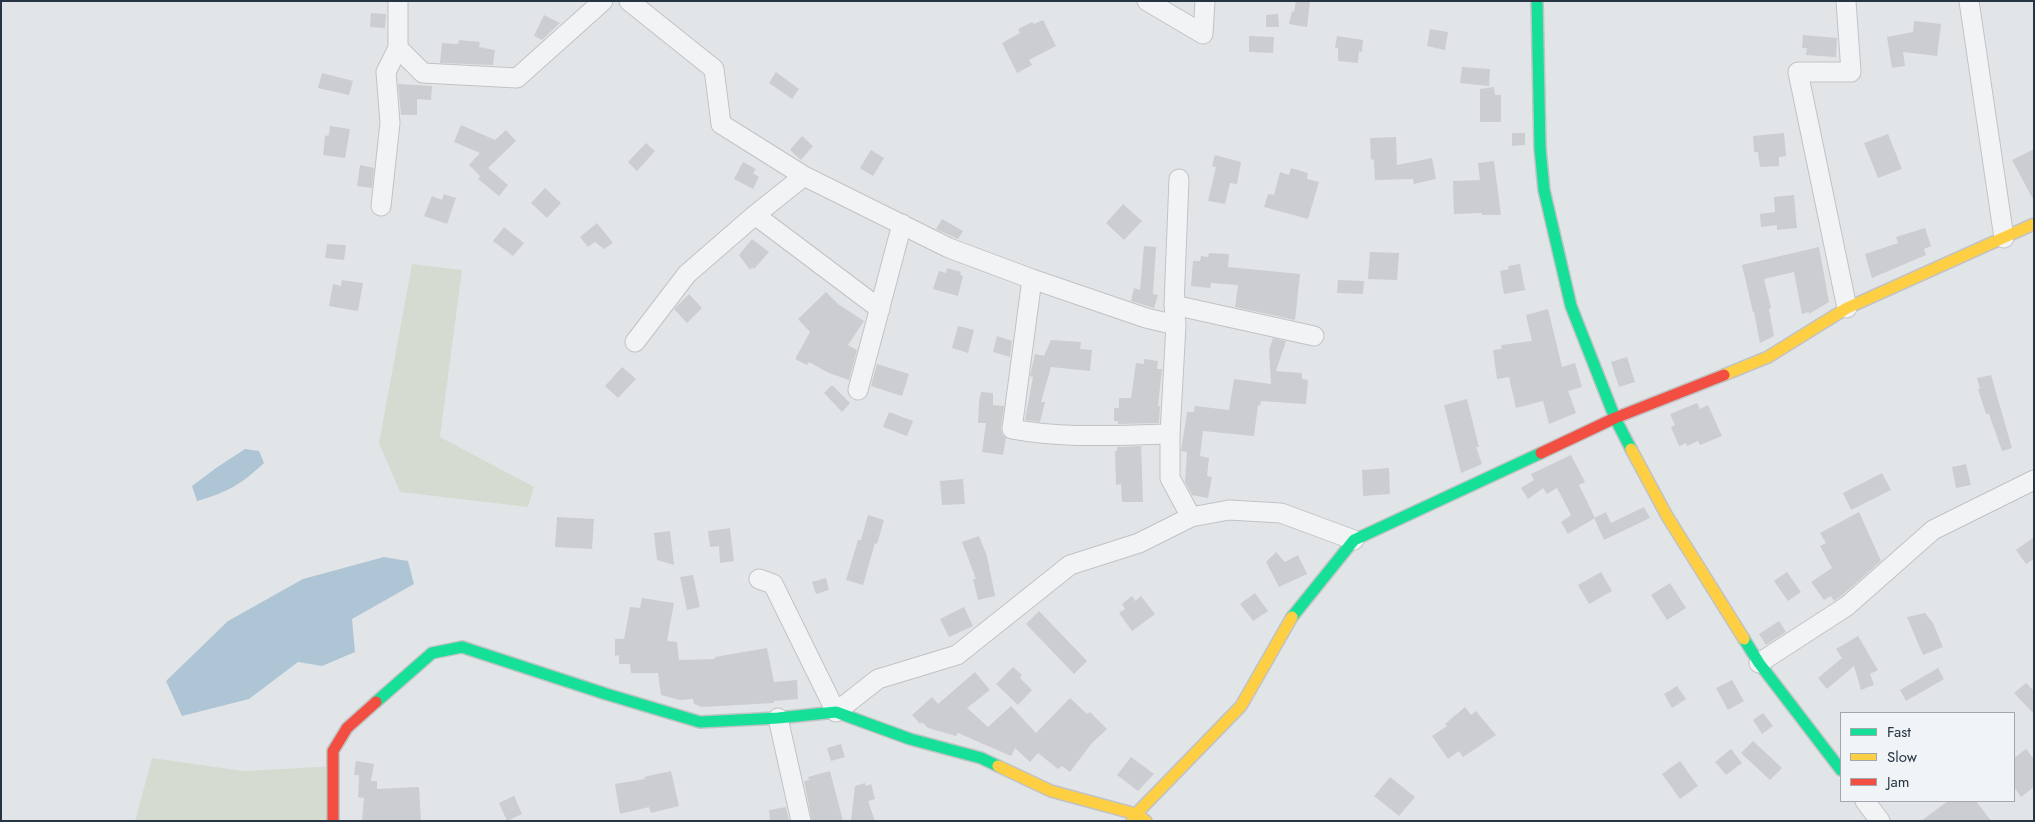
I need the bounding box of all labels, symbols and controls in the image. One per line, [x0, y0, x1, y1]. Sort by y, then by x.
legend [1840, 712, 2015, 802]
text: Fast [1887, 721, 1911, 743]
text: Slow [1887, 746, 1917, 768]
text: Jam [1887, 771, 1910, 793]

